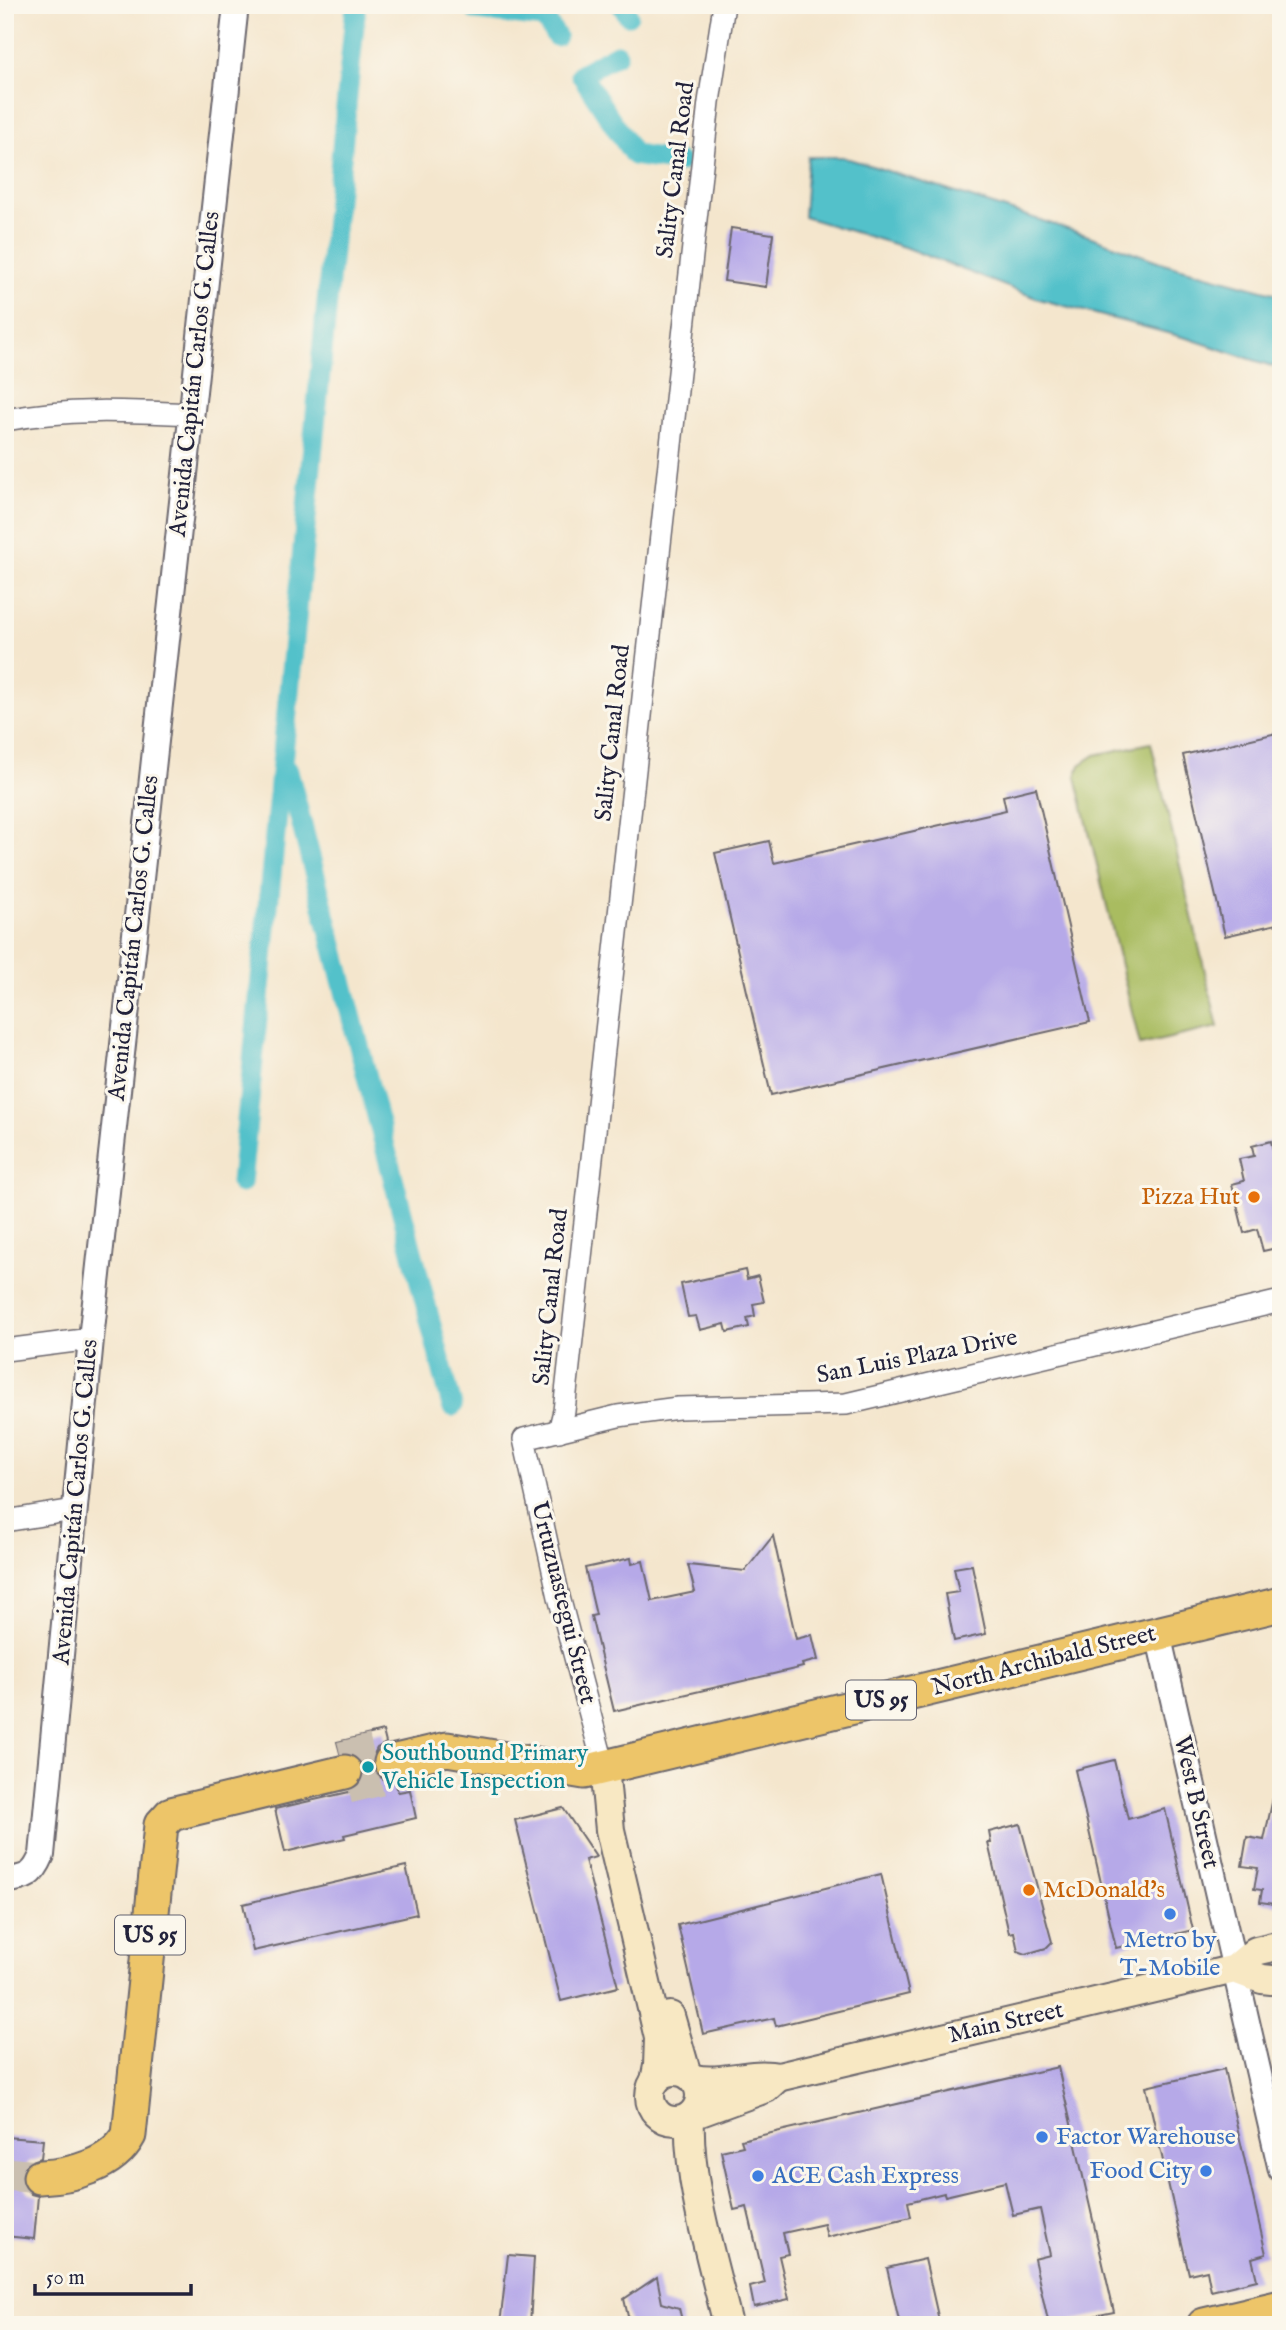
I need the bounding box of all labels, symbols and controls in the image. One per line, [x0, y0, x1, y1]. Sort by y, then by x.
street label: Sality Canal Road [650, 80, 702, 260]
street label: Avenida Capitán Carlos G. Calles [162, 210, 227, 539]
street label: Sality Canal Road [588, 643, 638, 823]
street label: Avenida Capitán Carlos G. Calles [101, 774, 166, 1103]
place label: Pizza Hut [1141, 1182, 1240, 1213]
marker: Pizza Hut [1246, 1189, 1262, 1205]
street label: Sality Canal Road [526, 1207, 576, 1387]
street label: San Luis Plaza Drive [814, 1322, 1020, 1392]
street label: Avenida Capitán Carlos G. Calles [46, 1338, 106, 1667]
street label: Urtuzuastegui Street [523, 1499, 603, 1707]
street label: North Archibald Street [929, 1618, 1159, 1704]
road number: US 95 [846, 1680, 916, 1720]
street label: West B Street [1166, 1733, 1226, 1871]
place label: Southbound Primary Vehicle Inspection [381, 1738, 588, 1797]
marker: Southbound Primary Vehicle Inspection [360, 1759, 376, 1775]
place label: McDonald's [1043, 1875, 1165, 1906]
marker: McDonald's [1021, 1882, 1037, 1898]
marker: Metro by T-Mobile [1162, 1906, 1178, 1922]
road number: US 95 [115, 1916, 185, 1954]
place label: Metro by T-Mobile [1120, 1925, 1220, 1984]
street label: Main Street [946, 1995, 1066, 2051]
place label: Factor Warehouse [1056, 2122, 1236, 2153]
marker: Factor Warehouse [1034, 2129, 1050, 2145]
place label: Food City [1090, 2156, 1192, 2187]
place label: ACE Cash Express [771, 2161, 959, 2192]
marker: Food City [1198, 2163, 1214, 2179]
marker: ACE Cash Express [750, 2168, 766, 2184]
scale bar [35, 2253, 191, 2297]
text: 50 m [46, 2265, 85, 2292]

